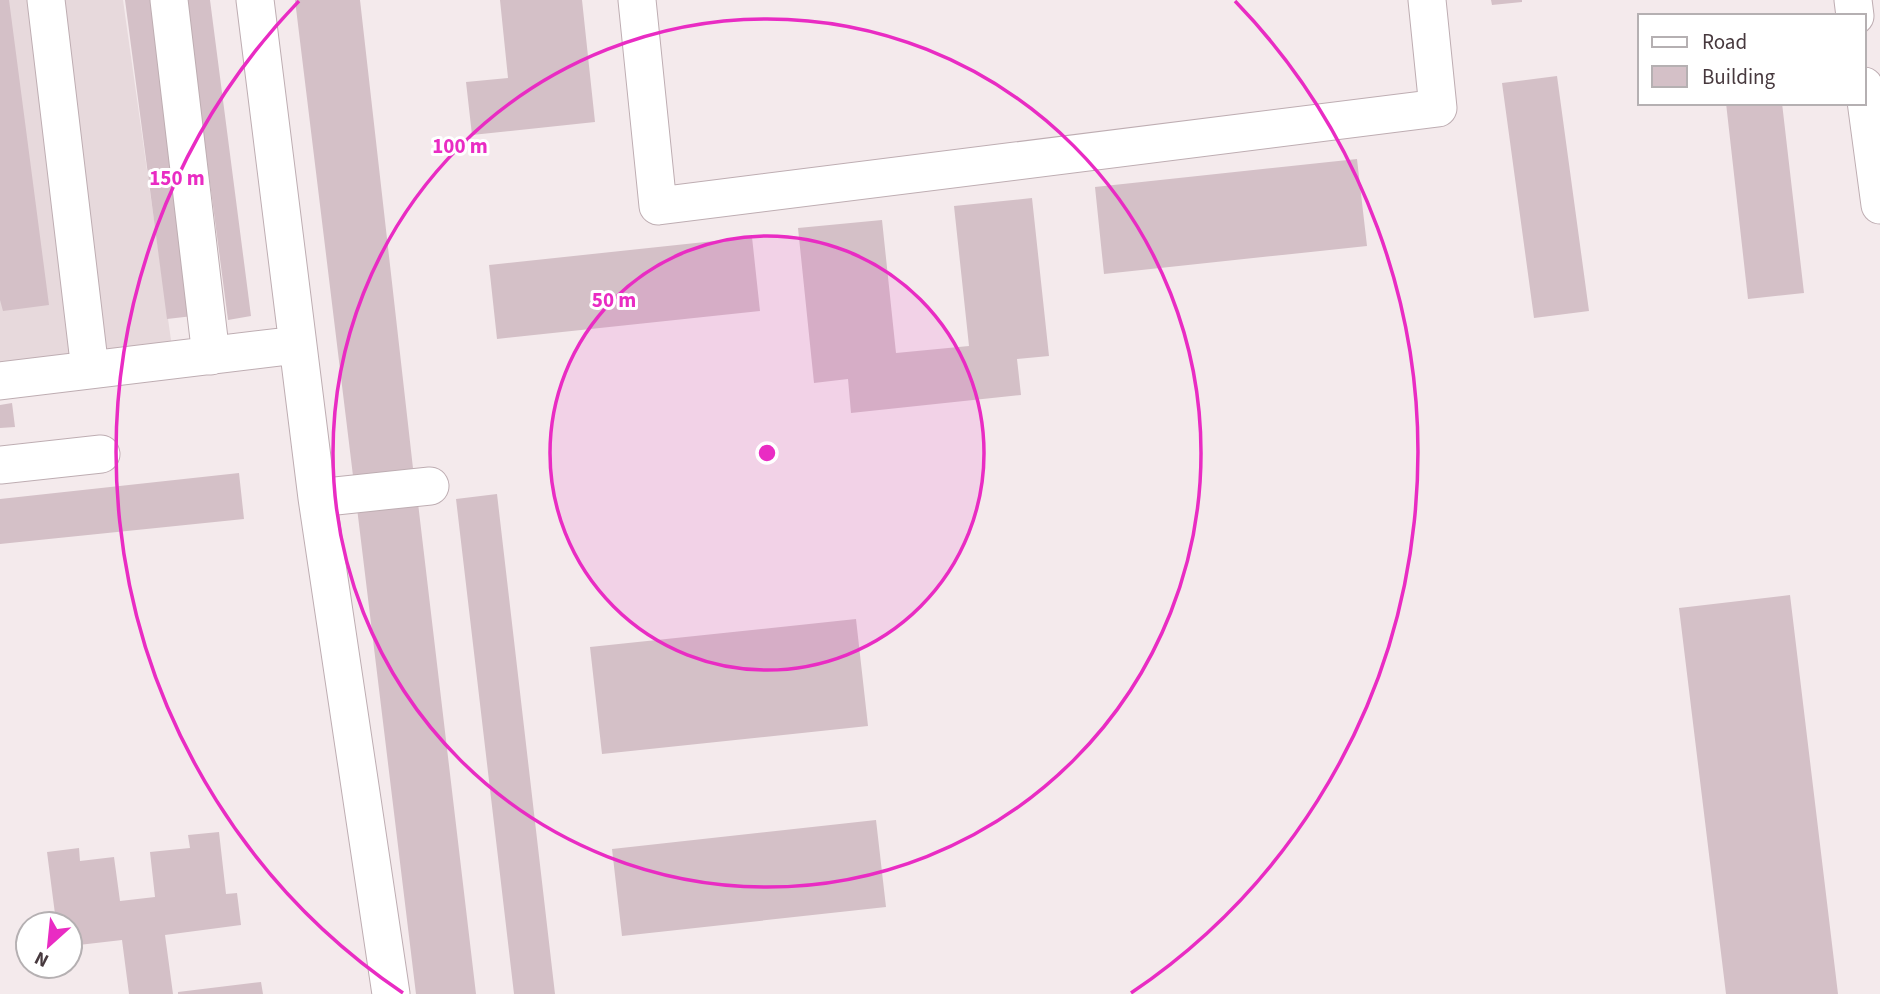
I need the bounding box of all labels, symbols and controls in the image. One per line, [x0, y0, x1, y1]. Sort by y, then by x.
legend [1638, 14, 1866, 105]
text: Road [1702, 27, 1747, 57]
text: Building [1702, 62, 1776, 92]
text: 100 m [432, 131, 488, 161]
text: 150 m [149, 163, 205, 193]
text: 50 m [592, 285, 636, 315]
centre of rings [755, 441, 779, 465]
north arrow [14, 910, 84, 980]
text: N [30, 944, 54, 974]

